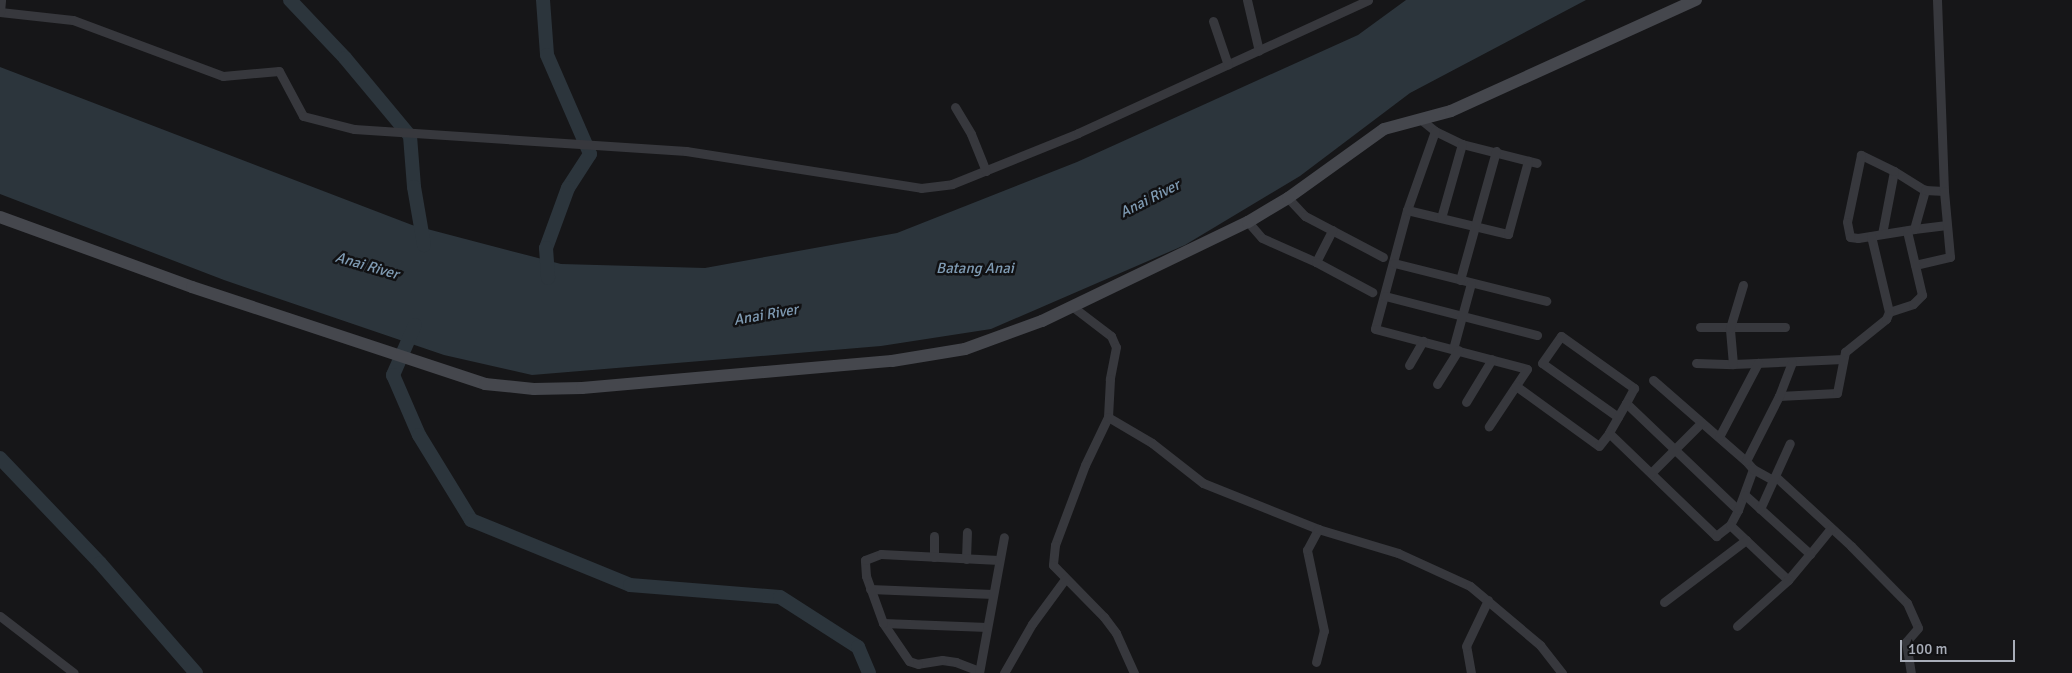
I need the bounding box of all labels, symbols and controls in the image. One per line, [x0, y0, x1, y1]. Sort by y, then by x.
water label: Anai River [1117, 176, 1183, 222]
water label: Anai River [333, 248, 401, 284]
water label: Batang Anai [936, 260, 1014, 278]
water label: Anai River [732, 300, 800, 330]
scale bar [1902, 630, 2017, 662]
text: 100 m [1908, 640, 1948, 658]

